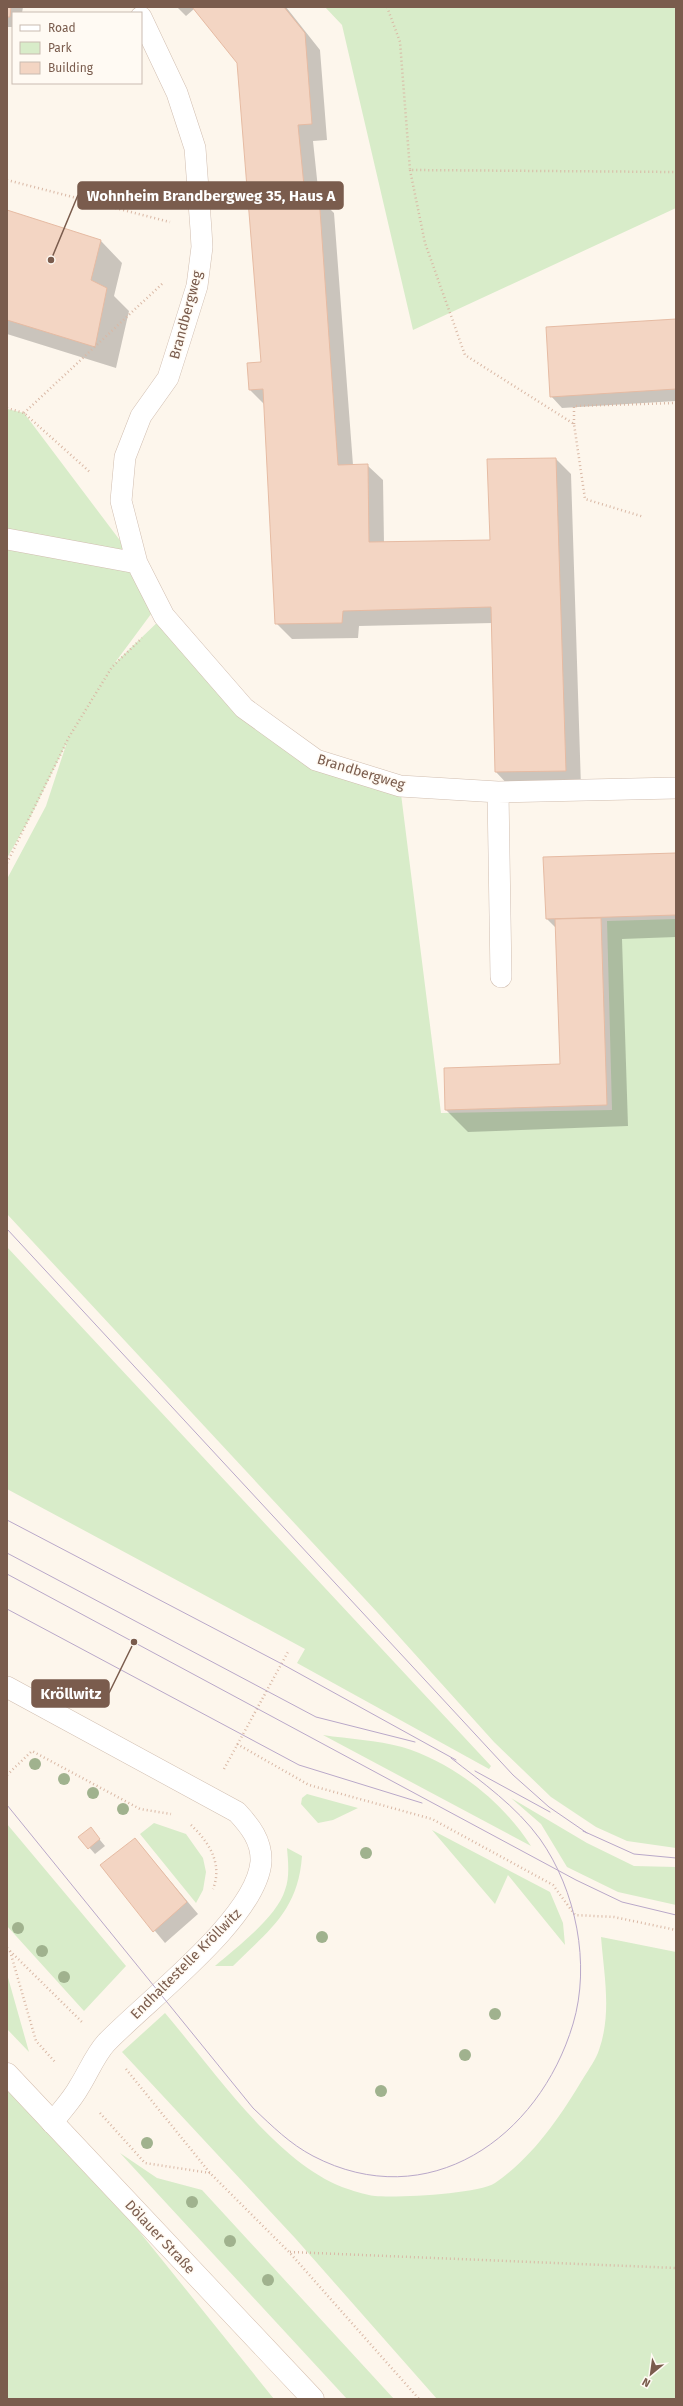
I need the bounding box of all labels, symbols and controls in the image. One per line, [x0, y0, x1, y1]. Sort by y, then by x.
legend [12, 12, 142, 84]
text: Road [48, 21, 76, 35]
text: Park [48, 41, 72, 55]
text: Building [48, 61, 94, 75]
callout: Wohnheim Brandbergweg 35, Haus A [78, 182, 343, 209]
text: Wohnheim Brandbergweg 35, Haus A [87, 187, 337, 205]
street label: Brandbergweg [166, 268, 206, 361]
street label: Brandbergweg [315, 751, 408, 794]
callout: Kröllwitz [32, 1680, 109, 1707]
text: Kröllwitz [41, 1685, 102, 1703]
street label: Endhaltestelle Kröllwitz [127, 1905, 245, 2023]
street label: Dölauer Straße [121, 2197, 199, 2277]
north arrow [631, 2354, 671, 2394]
text: N [640, 2375, 653, 2390]

